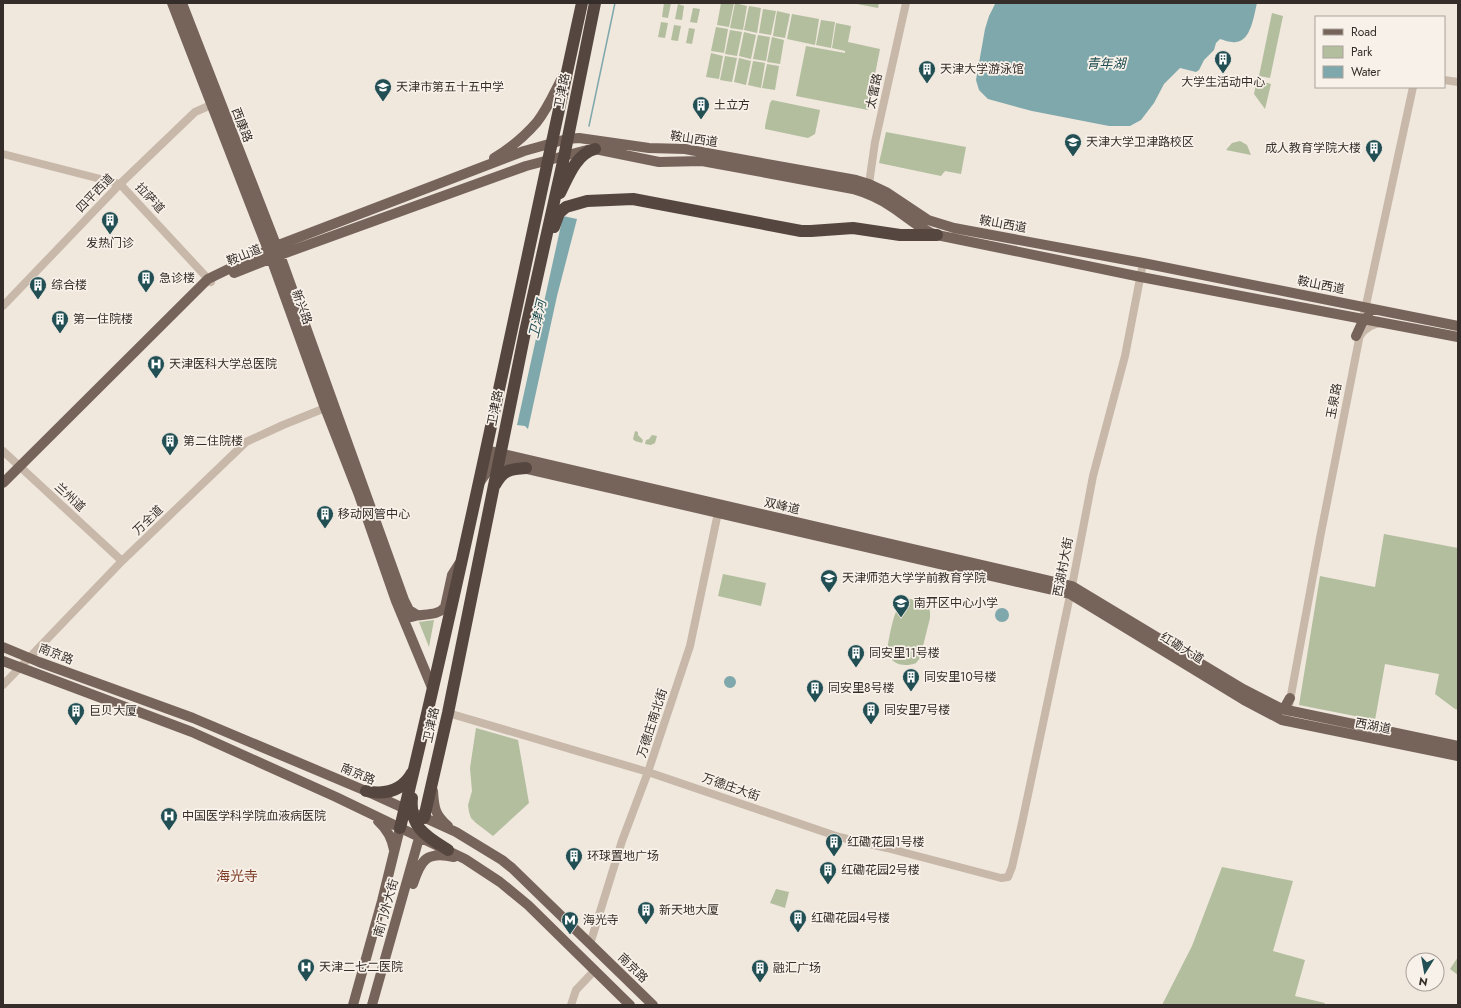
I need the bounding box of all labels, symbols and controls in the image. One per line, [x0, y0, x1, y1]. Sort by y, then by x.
legend [1315, 16, 1445, 88]
text: Road [1351, 23, 1377, 41]
text: Park [1351, 43, 1373, 61]
building icon: 大学生活动中心 [1213, 49, 1233, 74]
water label: 青年湖 [1086, 54, 1127, 73]
building icon: 天津大学游泳馆 [917, 59, 937, 84]
place label: 天津大学游泳馆 [940, 60, 1024, 78]
text: Water [1351, 63, 1382, 81]
street label: 卫津路 [550, 72, 574, 110]
street label: 太雷路 [861, 72, 887, 110]
place label: 大学生活动中心 [1181, 73, 1265, 91]
school or university icon: 天津市第五十五中学 [373, 77, 393, 102]
place label: 天津市第五十五中学 [396, 78, 504, 96]
building icon: 土立方 [691, 95, 711, 120]
place label: 土立方 [714, 96, 750, 114]
street label: 西康路 [227, 105, 257, 145]
street label: 鞍山西道 [669, 127, 719, 151]
school or university icon: 天津大学卫津路校区 [1063, 132, 1083, 157]
place label: 天津大学卫津路校区 [1086, 133, 1194, 151]
building icon: 成人教育学院大楼 [1364, 138, 1384, 163]
place label: 成人教育学院大楼 [1265, 139, 1361, 157]
street label: 四平西道 [72, 169, 118, 217]
street label: 拉萨道 [131, 179, 169, 217]
building icon: 发热门诊 [100, 210, 120, 235]
street label: 鞍山西道 [978, 211, 1028, 237]
place label: 发热门诊 [86, 234, 134, 252]
street label: 鞍山道 [224, 240, 264, 270]
building icon: 急诊楼 [136, 268, 156, 293]
place label: 急诊楼 [159, 269, 195, 287]
street label: 鞍山西道 [1296, 272, 1346, 298]
building icon: 综合楼 [28, 275, 48, 300]
place label: 综合楼 [51, 276, 87, 294]
street label: 新兴路 [287, 287, 317, 327]
water label: 卫津河 [524, 295, 552, 340]
building icon: 第一住院楼 [50, 309, 70, 334]
place label: 第一住院楼 [73, 310, 133, 328]
hospital icon: 天津医科大学总医院 [146, 354, 166, 379]
place label: 天津医科大学总医院 [169, 355, 277, 373]
street label: 玉泉路 [1322, 382, 1346, 420]
street label: 卫津路 [483, 389, 507, 427]
building icon: 第二住院楼 [160, 431, 180, 456]
place label: 第二住院楼 [183, 432, 243, 450]
street label: 兰州道 [51, 478, 89, 516]
street label: 双峰道 [762, 493, 802, 519]
street label: 万全道 [129, 501, 167, 539]
building icon: 移动网管中心 [315, 504, 335, 529]
place label: 移动网管中心 [338, 505, 410, 523]
street label: 西湖村大街 [1048, 536, 1078, 598]
school or university icon: 天津师范大学学前教育学院 [819, 568, 839, 593]
place label: 天津师范大学学前教育学院 [842, 569, 986, 587]
school or university icon: 南开区中心小学 [891, 593, 911, 618]
place label: 南开区中心小学 [914, 594, 998, 612]
street label: 红磡大道 [1157, 628, 1207, 668]
street label: 南京路 [36, 639, 76, 669]
building icon: 同安里11号楼 [846, 643, 866, 668]
place label: 同安里11号楼 [869, 644, 940, 662]
building icon: 同安里10号楼 [901, 667, 921, 692]
place label: 同安里10号楼 [924, 668, 997, 686]
building icon: 同安里8号楼 [805, 678, 825, 703]
place label: 同安里8号楼 [828, 679, 895, 697]
street label: 万德庄南北街 [632, 686, 672, 760]
building icon: 同安里7号楼 [861, 700, 881, 725]
building icon: 巨贝大厦 [66, 701, 86, 726]
place label: 同安里7号楼 [884, 701, 950, 719]
place label: 巨贝大厦 [89, 702, 137, 720]
street label: 卫津路 [418, 706, 444, 744]
street label: 西湖道 [1354, 714, 1392, 738]
street label: 南京路 [338, 759, 378, 789]
street label: 万德庄大街 [700, 769, 762, 805]
hospital icon: 中国医学科学院血液病医院 [159, 806, 179, 831]
place label: 中国医学科学院血液病医院 [182, 807, 326, 825]
building icon: 红磡花园1号楼 [824, 832, 844, 857]
place label: 红磡花园1号楼 [847, 833, 924, 851]
building icon: 环球置地广场 [564, 846, 584, 871]
place label: 环球置地广场 [587, 847, 659, 865]
building icon: 红磡花园2号楼 [818, 860, 838, 885]
place label: 红磡花园2号楼 [841, 861, 920, 879]
district label: 海光寺 [216, 866, 258, 886]
street label: 南门外大街 [369, 877, 403, 939]
building icon: 新天地大厦 [636, 900, 656, 925]
place label: 新天地大厦 [659, 901, 719, 919]
building icon: 红磡花园4号楼 [788, 908, 808, 933]
place label: 红磡花园4号楼 [811, 909, 890, 927]
metro station icon: 海光寺 [560, 910, 580, 935]
place label: 海光寺 [583, 911, 619, 929]
street label: 南京路 [614, 949, 652, 987]
north arrow [1405, 952, 1445, 992]
hospital icon: 天津二七二医院 [296, 957, 316, 982]
place label: 天津二七二医院 [319, 958, 403, 976]
building icon: 融汇广场 [750, 958, 770, 983]
place label: 融汇广场 [773, 959, 821, 977]
text: N [1417, 973, 1429, 991]

